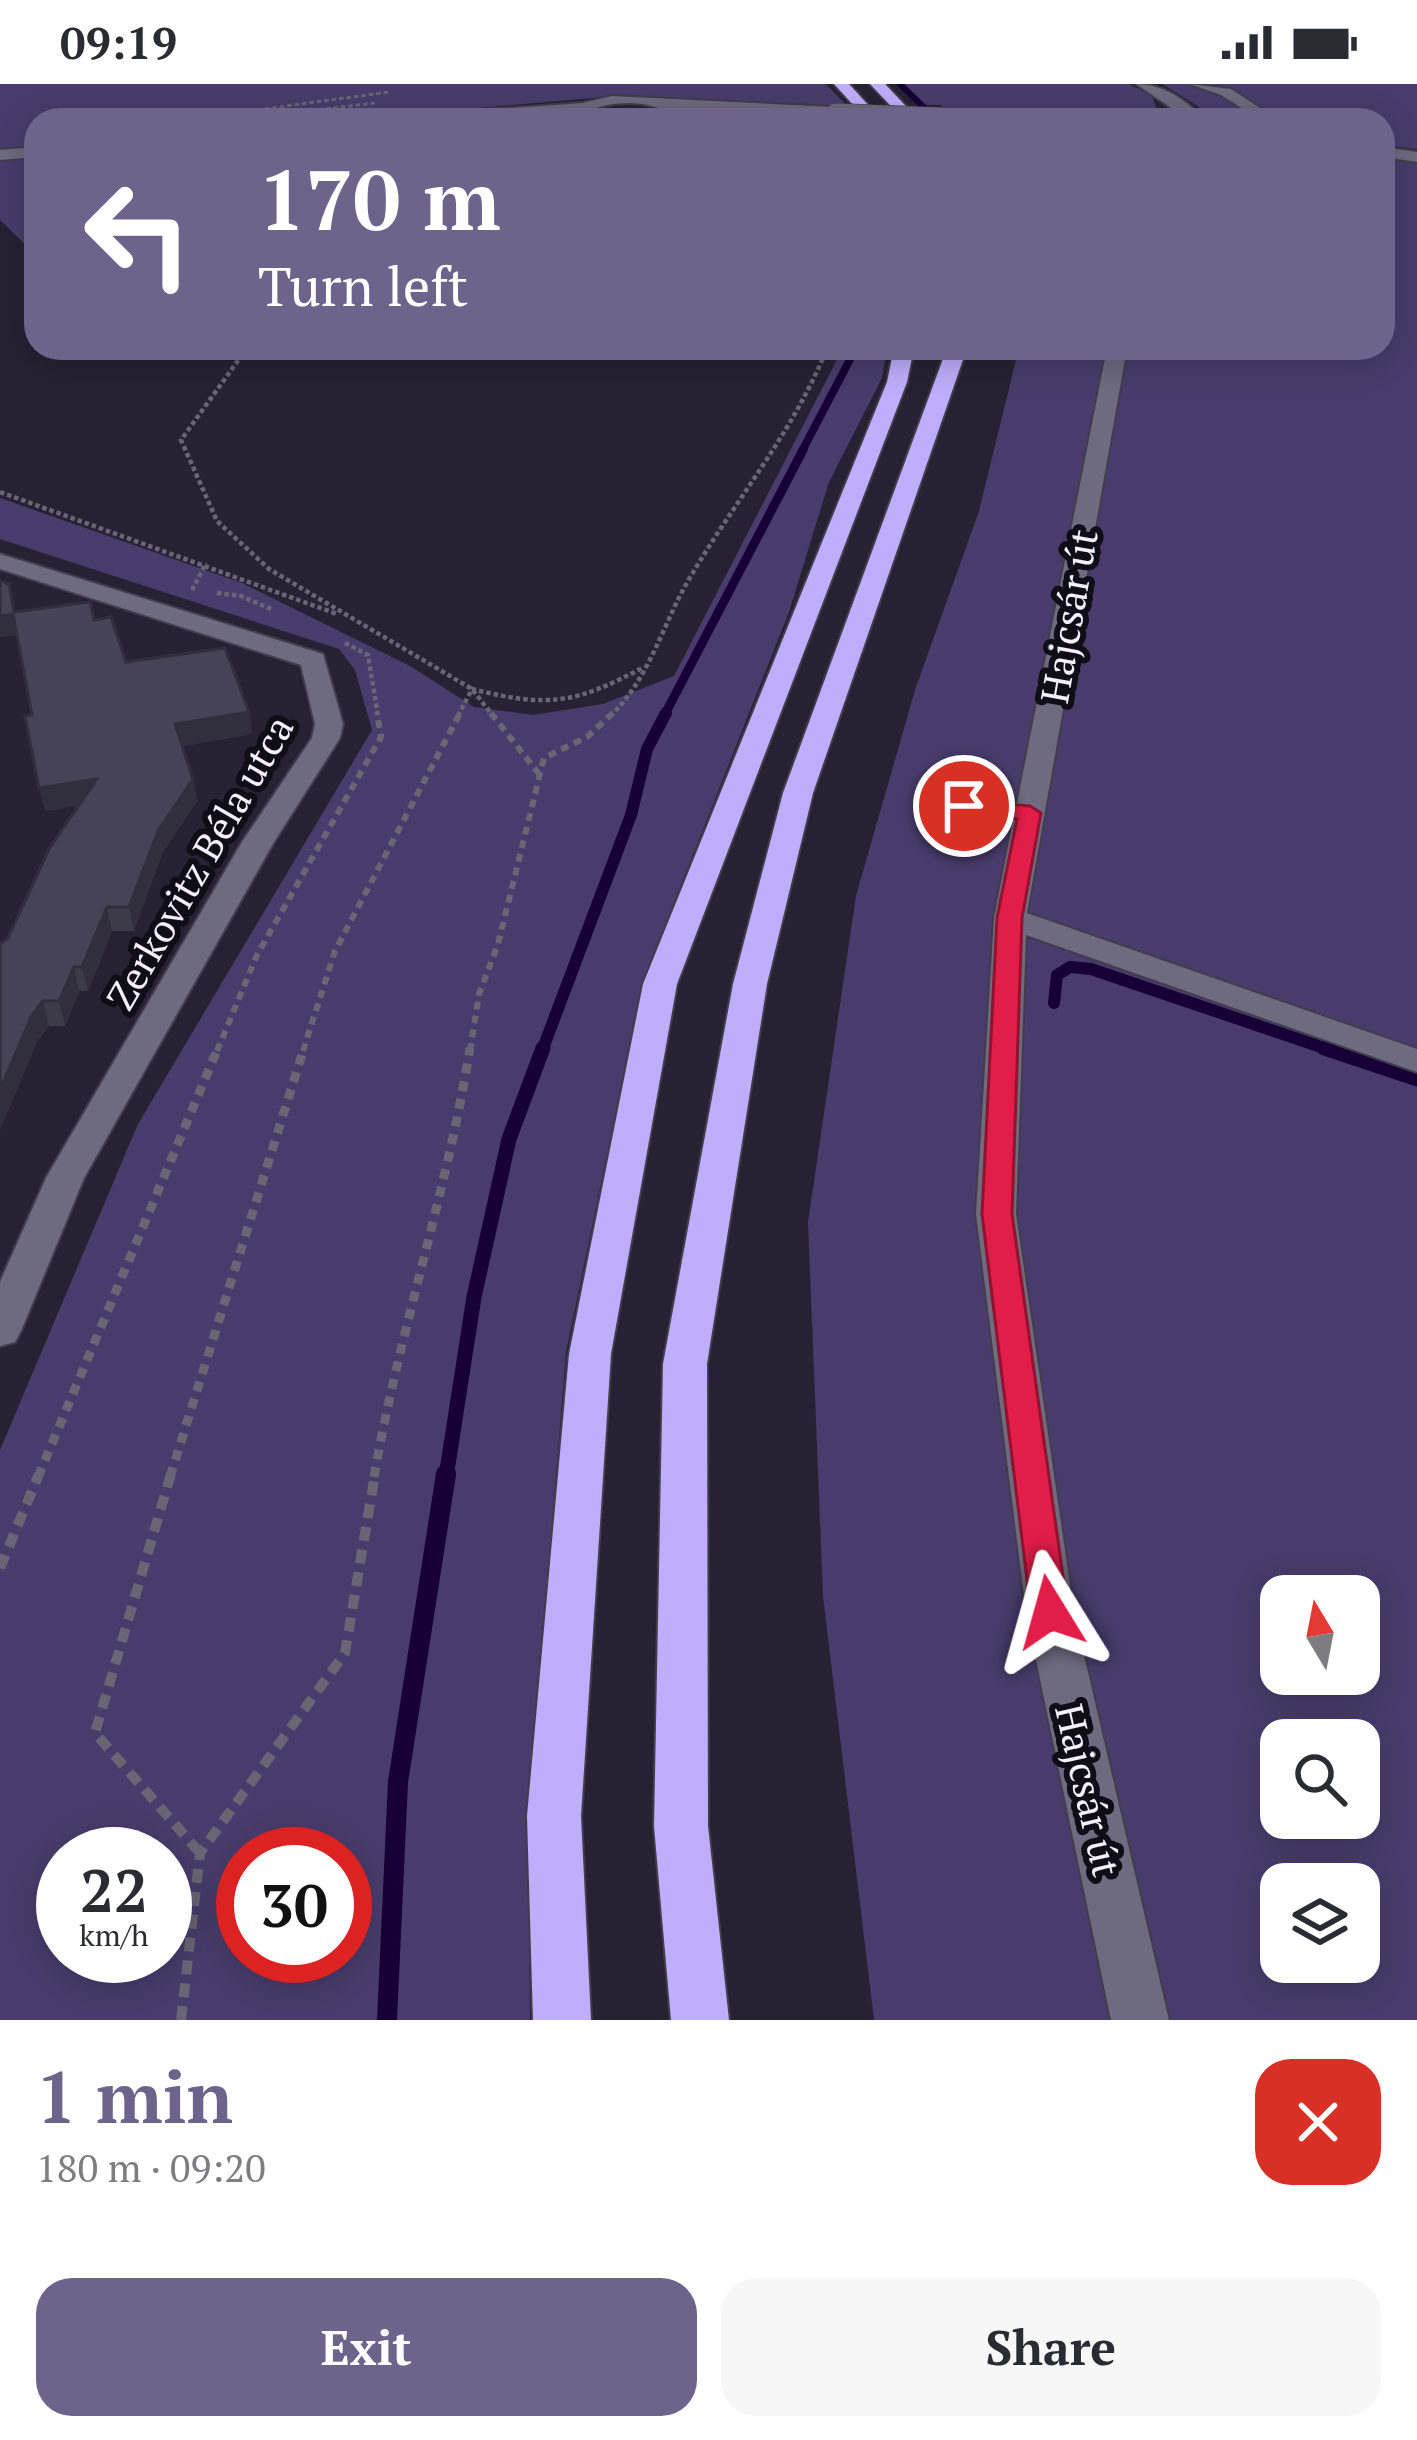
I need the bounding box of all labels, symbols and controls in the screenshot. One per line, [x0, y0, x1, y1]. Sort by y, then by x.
text: 09:19 [60, 12, 177, 72]
text: 170 m [258, 143, 501, 254]
icon: left [60, 156, 216, 312]
text: Turn left [258, 250, 468, 321]
street label: Hajcsár út [1027, 525, 1109, 707]
street label: Zerkovitz Béla utca [94, 705, 304, 1019]
pin [913, 755, 1015, 857]
icon: arrive [931, 773, 997, 839]
position arrow [987, 1549, 1113, 1675]
north arrow [1260, 1575, 1380, 1695]
map controls [1260, 1575, 1380, 1983]
street label: Hajcsár út [1044, 1699, 1134, 1881]
button: search [1260, 1719, 1380, 1839]
speed limit sign: 30 [216, 1827, 372, 1983]
text: 22 [80, 1850, 148, 1929]
button: layers [1260, 1863, 1380, 1983]
text: km/h [79, 1915, 149, 1955]
text: 1 min [36, 2048, 233, 2144]
button: close [1255, 2059, 1381, 2185]
text: 180 m · 09:20 [36, 2141, 266, 2193]
button: Exit [36, 2278, 697, 2416]
button: Share [721, 2278, 1381, 2416]

